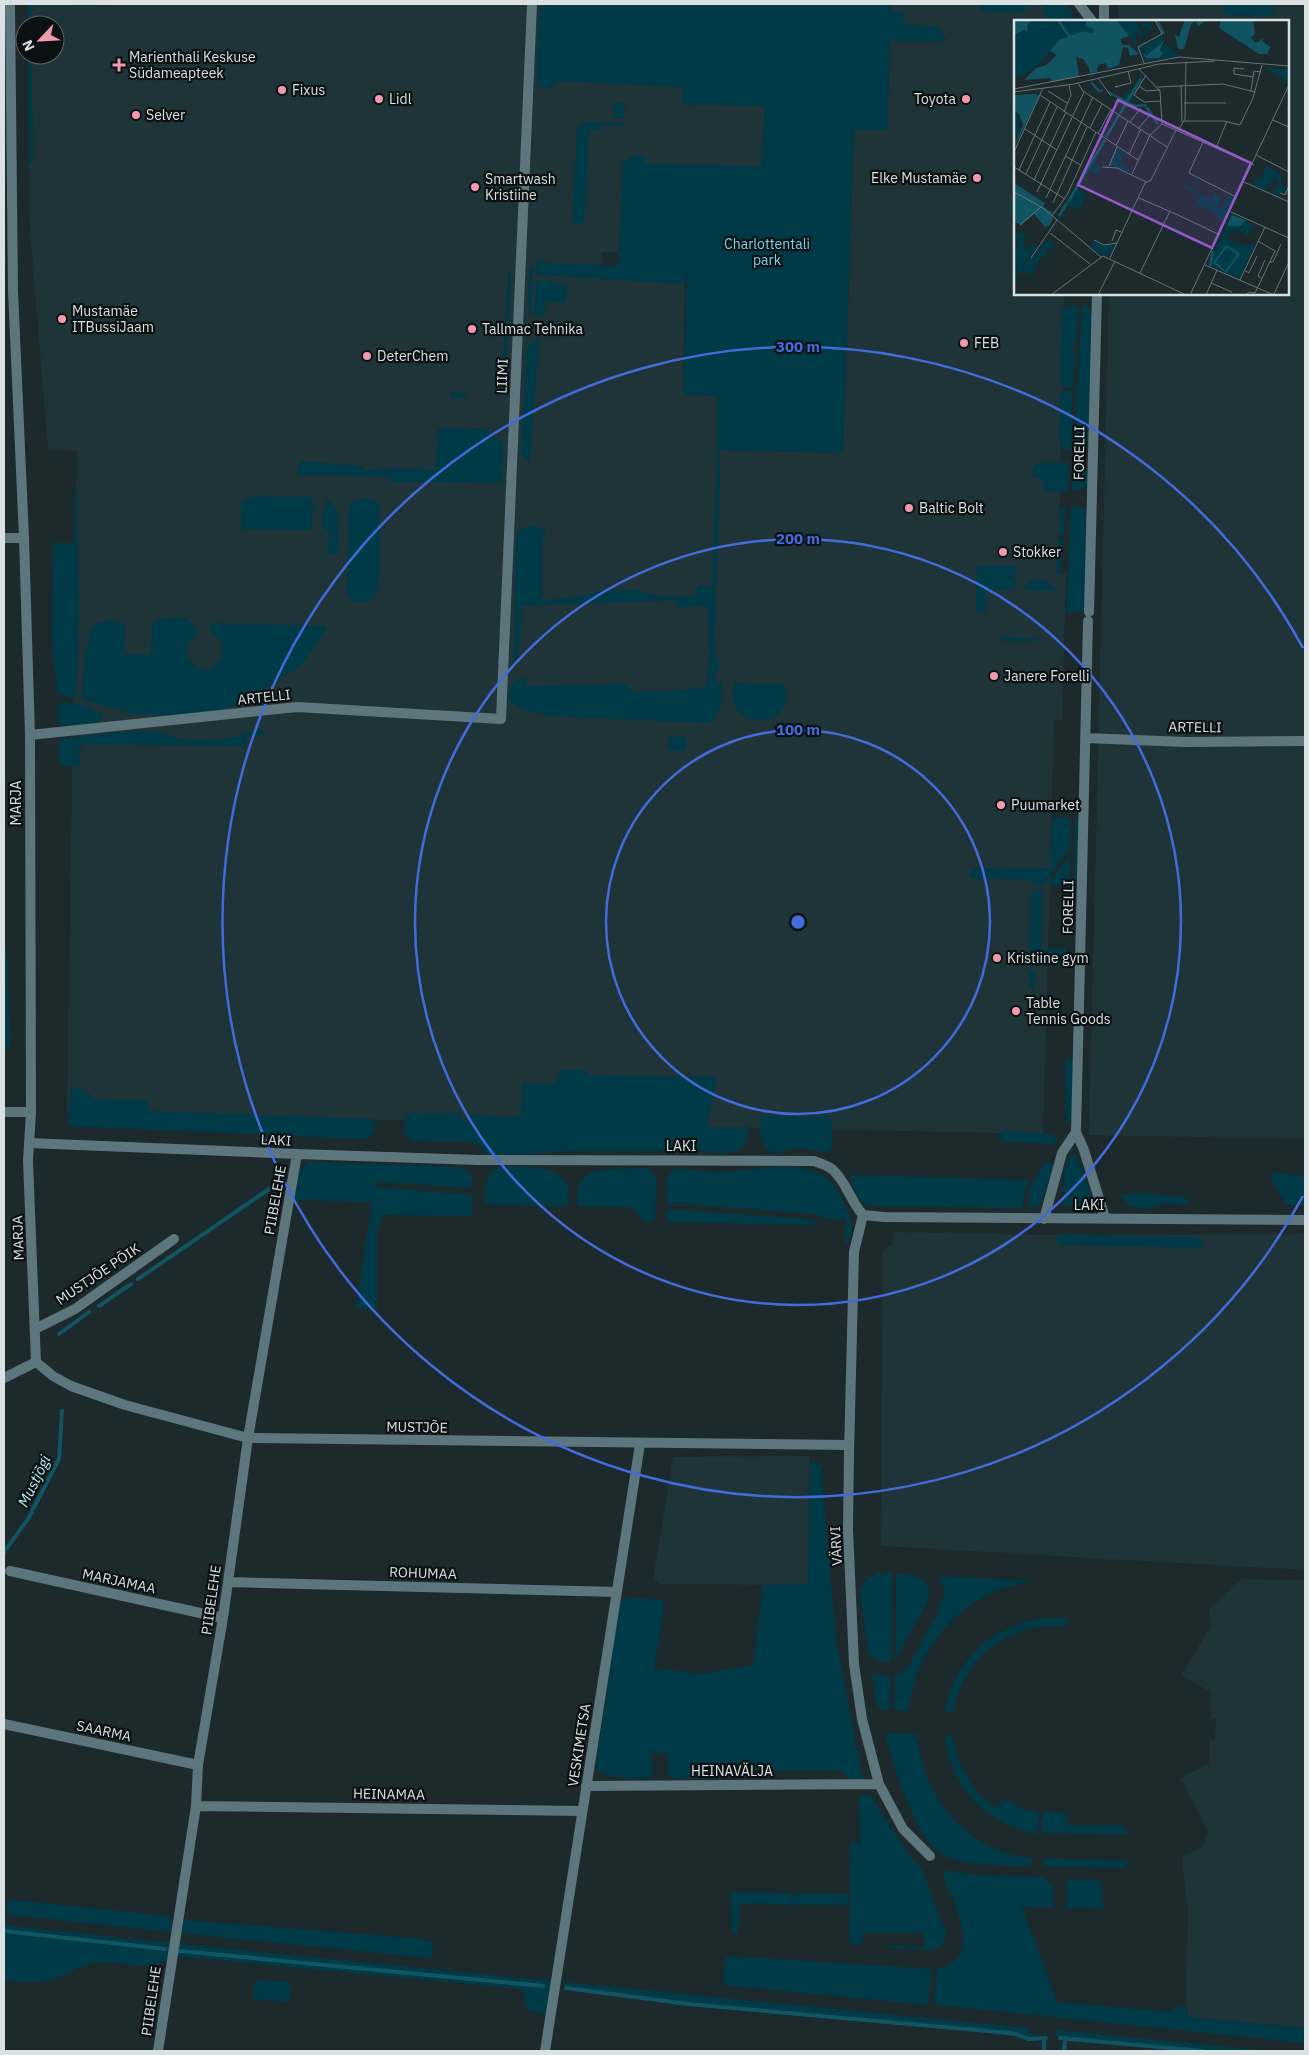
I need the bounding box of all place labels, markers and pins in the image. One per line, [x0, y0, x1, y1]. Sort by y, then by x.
place label: Marienthali Keskuse Südameapteek [129, 48, 256, 82]
marker: Marienthali Keskuse Südameapteek [113, 59, 125, 71]
place label: Fixus [292, 81, 325, 99]
marker: Fixus [276, 84, 288, 96]
place label: Lidl [389, 90, 412, 108]
place label: Toyota [914, 90, 957, 108]
marker: Lidl [373, 93, 385, 105]
marker: Toyota [960, 93, 972, 105]
place label: Selver [146, 106, 185, 124]
marker: Selver [130, 109, 142, 121]
place label: Elke Mustamäe [871, 169, 967, 187]
place label: Smartwash Kristiine [485, 170, 556, 204]
marker: Elke Mustamäe [971, 172, 983, 184]
marker: Smartwash Kristiine [469, 181, 481, 193]
place label: Mustamäe ITBussiJaam [72, 302, 154, 336]
marker: Mustamäe ITBussiJaam [56, 313, 68, 325]
place label: Tallmac Tehnika [482, 320, 584, 338]
marker: Tallmac Tehnika [466, 323, 478, 335]
place label: FEB [974, 334, 999, 352]
marker: FEB [958, 337, 970, 349]
place label: DeterChem [377, 347, 448, 365]
marker: DeterChem [361, 350, 373, 362]
place label: Baltic Bolt [919, 499, 984, 517]
marker: Baltic Bolt [903, 502, 915, 514]
place label: Stokker [1013, 543, 1061, 561]
marker: Stokker [997, 546, 1009, 558]
place label: Janere Forelli [1004, 667, 1089, 685]
marker: Janere Forelli [988, 670, 1000, 682]
place label: Puumarket [1011, 796, 1080, 814]
marker: Puumarket [995, 799, 1007, 811]
centre of rings [789, 913, 807, 931]
place label: Kristiine gym [1007, 949, 1089, 967]
marker: Kristiine gym [991, 952, 1003, 964]
place label: Table Tennis Goods [1026, 994, 1111, 1028]
marker: Table Tennis Goods [1010, 1005, 1022, 1017]

